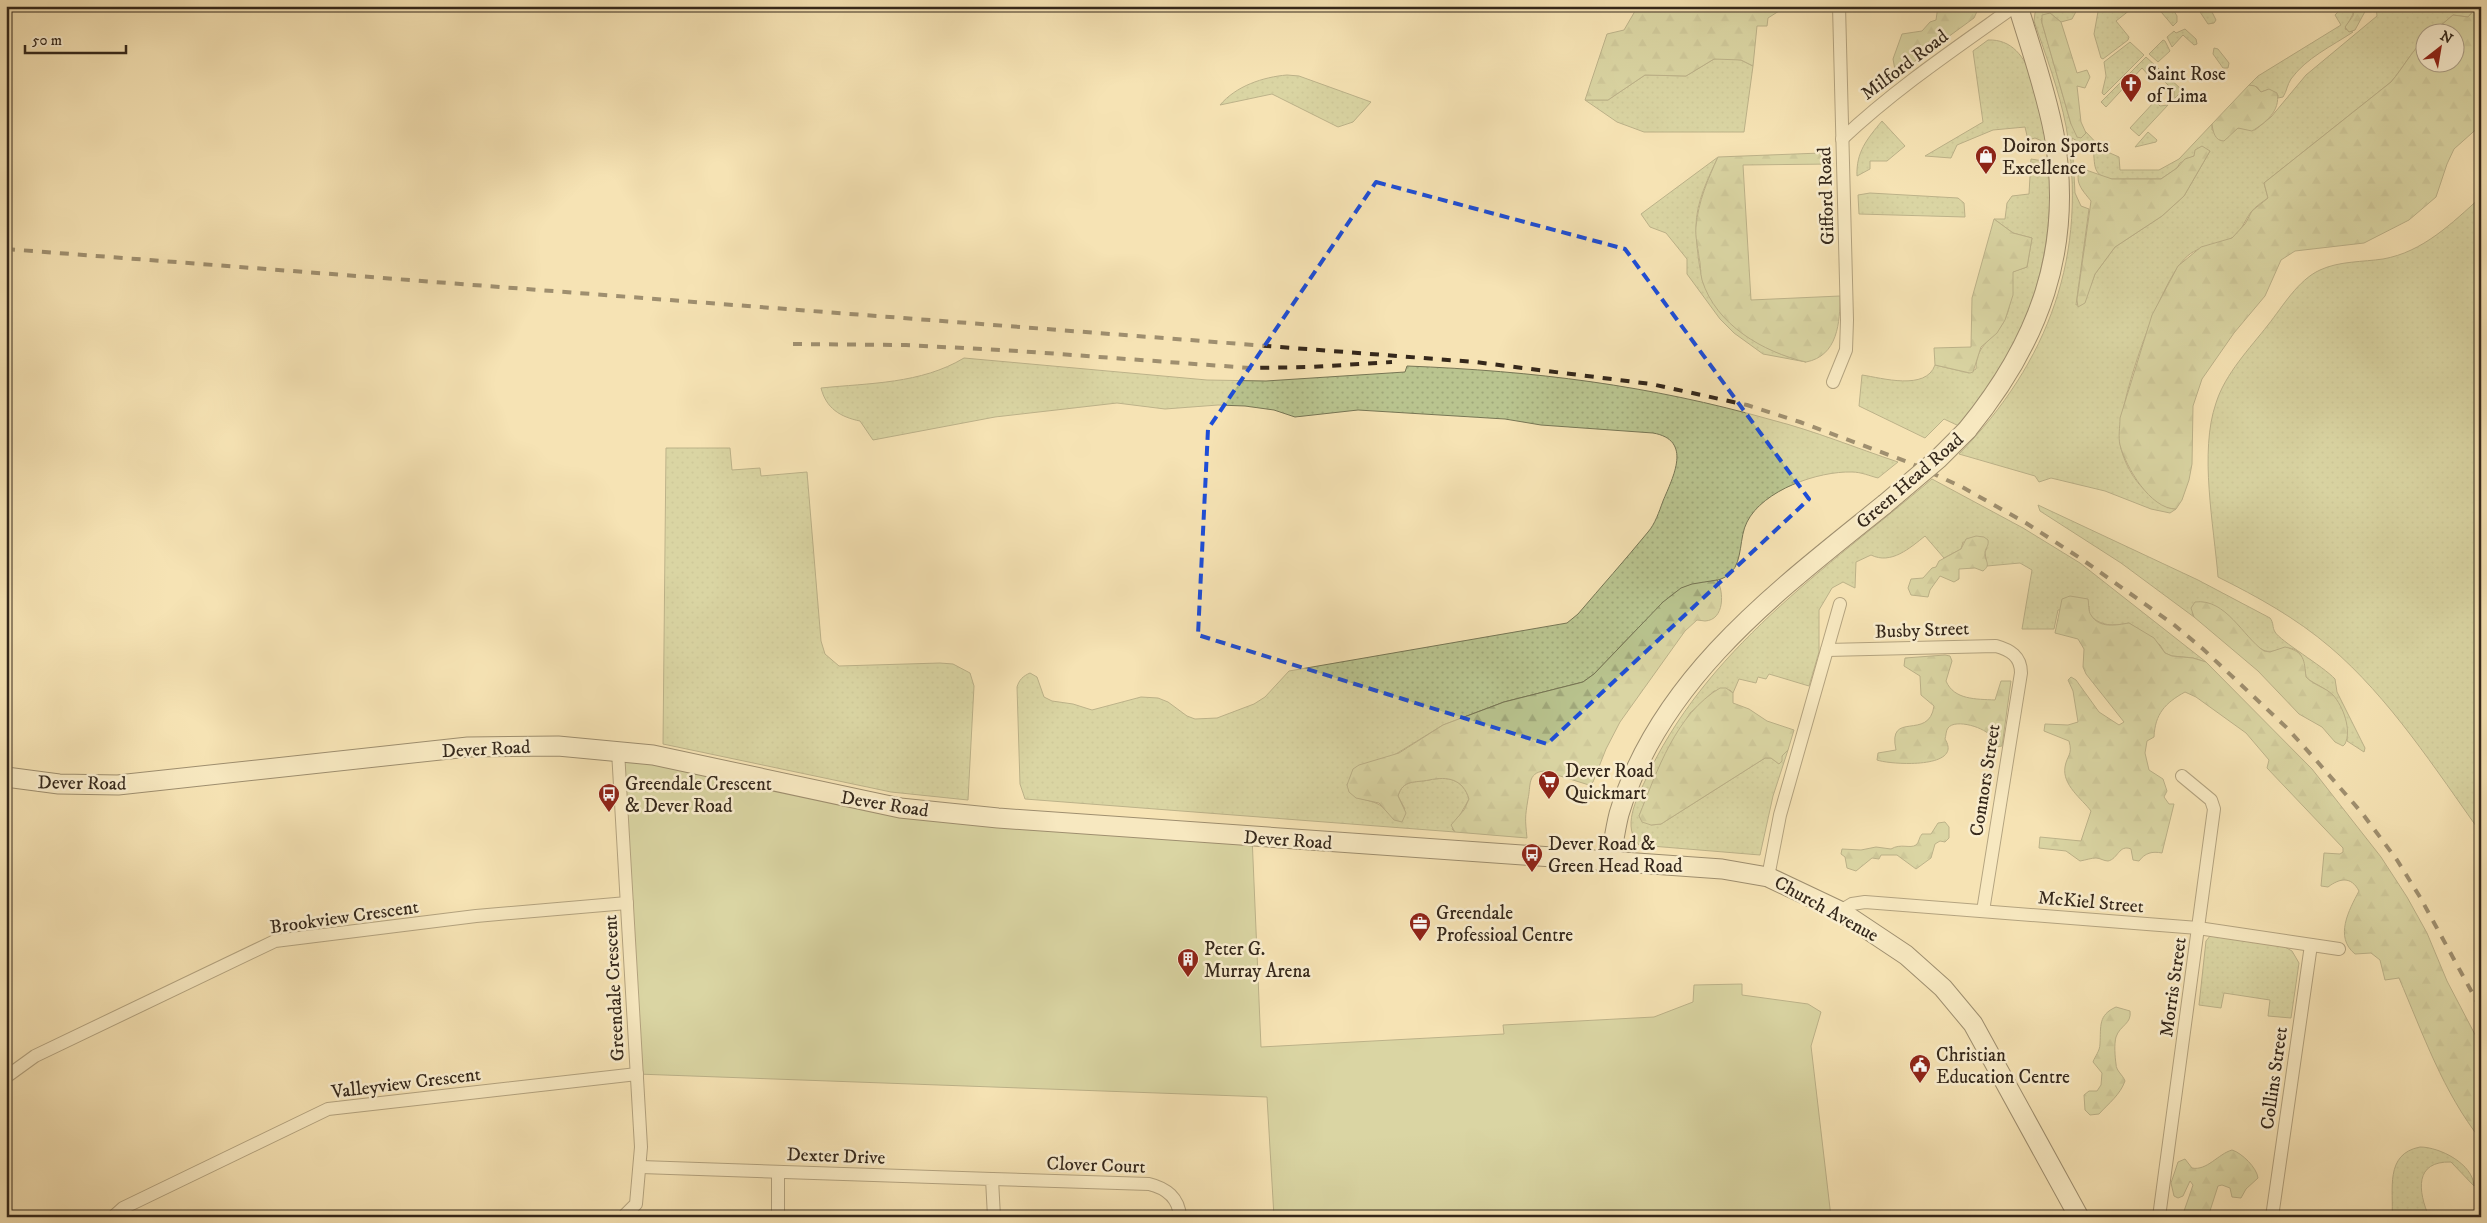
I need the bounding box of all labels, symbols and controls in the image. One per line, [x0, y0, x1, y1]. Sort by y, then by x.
scale bar [25, 22, 126, 54]
north arrow [2414, 22, 2464, 72]
street label: Milford Road [1857, 25, 1953, 105]
text: N [2437, 27, 2456, 49]
text: 50 m [32, 31, 62, 50]
place label: Saint Rose of Lima [2147, 63, 2226, 108]
church icon: Saint Rose of Lima [2119, 72, 2143, 103]
place label: Doiron Sports Excellence [2002, 135, 2109, 180]
shop icon: Doiron Sports Excellence [1974, 144, 1998, 175]
street label: Gifford Road [1813, 146, 1840, 245]
street label: Green Head Road [1852, 428, 1969, 534]
street label: Busby Street [1874, 617, 1970, 644]
street label: Connors Street [1965, 722, 2006, 838]
street label: Dever Road [441, 736, 531, 763]
place label: Dever Road Quickmart [1565, 760, 1654, 805]
supermarket icon: Dever Road Quickmart [1537, 769, 1561, 800]
street label: Dever Road [37, 771, 127, 796]
place label: Greendale Crescent & Dever Road [625, 773, 772, 818]
bus stop icon: Greendale Crescent & Dever Road [597, 782, 621, 813]
street label: Dever Road [839, 786, 931, 823]
street label: Dever Road [1243, 826, 1333, 855]
place label: Dever Road & Green Head Road [1548, 833, 1683, 878]
bus stop icon: Dever Road & Green Head Road [1520, 842, 1544, 873]
street label: Church Avenue [1770, 871, 1883, 947]
street label: McKiel Street [2037, 886, 2145, 919]
street label: Brookview Crescent [268, 896, 420, 939]
place label: Greendale Professioal Centre [1436, 902, 1573, 947]
office icon: Greendale Professioal Centre [1408, 911, 1432, 942]
street label: Greendale Crescent [599, 914, 630, 1062]
street label: Morris Street [2155, 936, 2192, 1039]
place label: Peter G. Murray Arena [1204, 938, 1311, 983]
building icon: Peter G. Murray Arena [1176, 947, 1200, 978]
street label: Collins Street [2256, 1025, 2293, 1131]
place label: Christian Education Centre [1936, 1044, 2070, 1089]
public building icon: Christian Education Centre [1908, 1053, 1932, 1084]
street label: Valleyview Crescent [329, 1063, 482, 1104]
street label: Dexter Drive [786, 1143, 886, 1170]
street label: Clover Court [1046, 1152, 1146, 1179]

